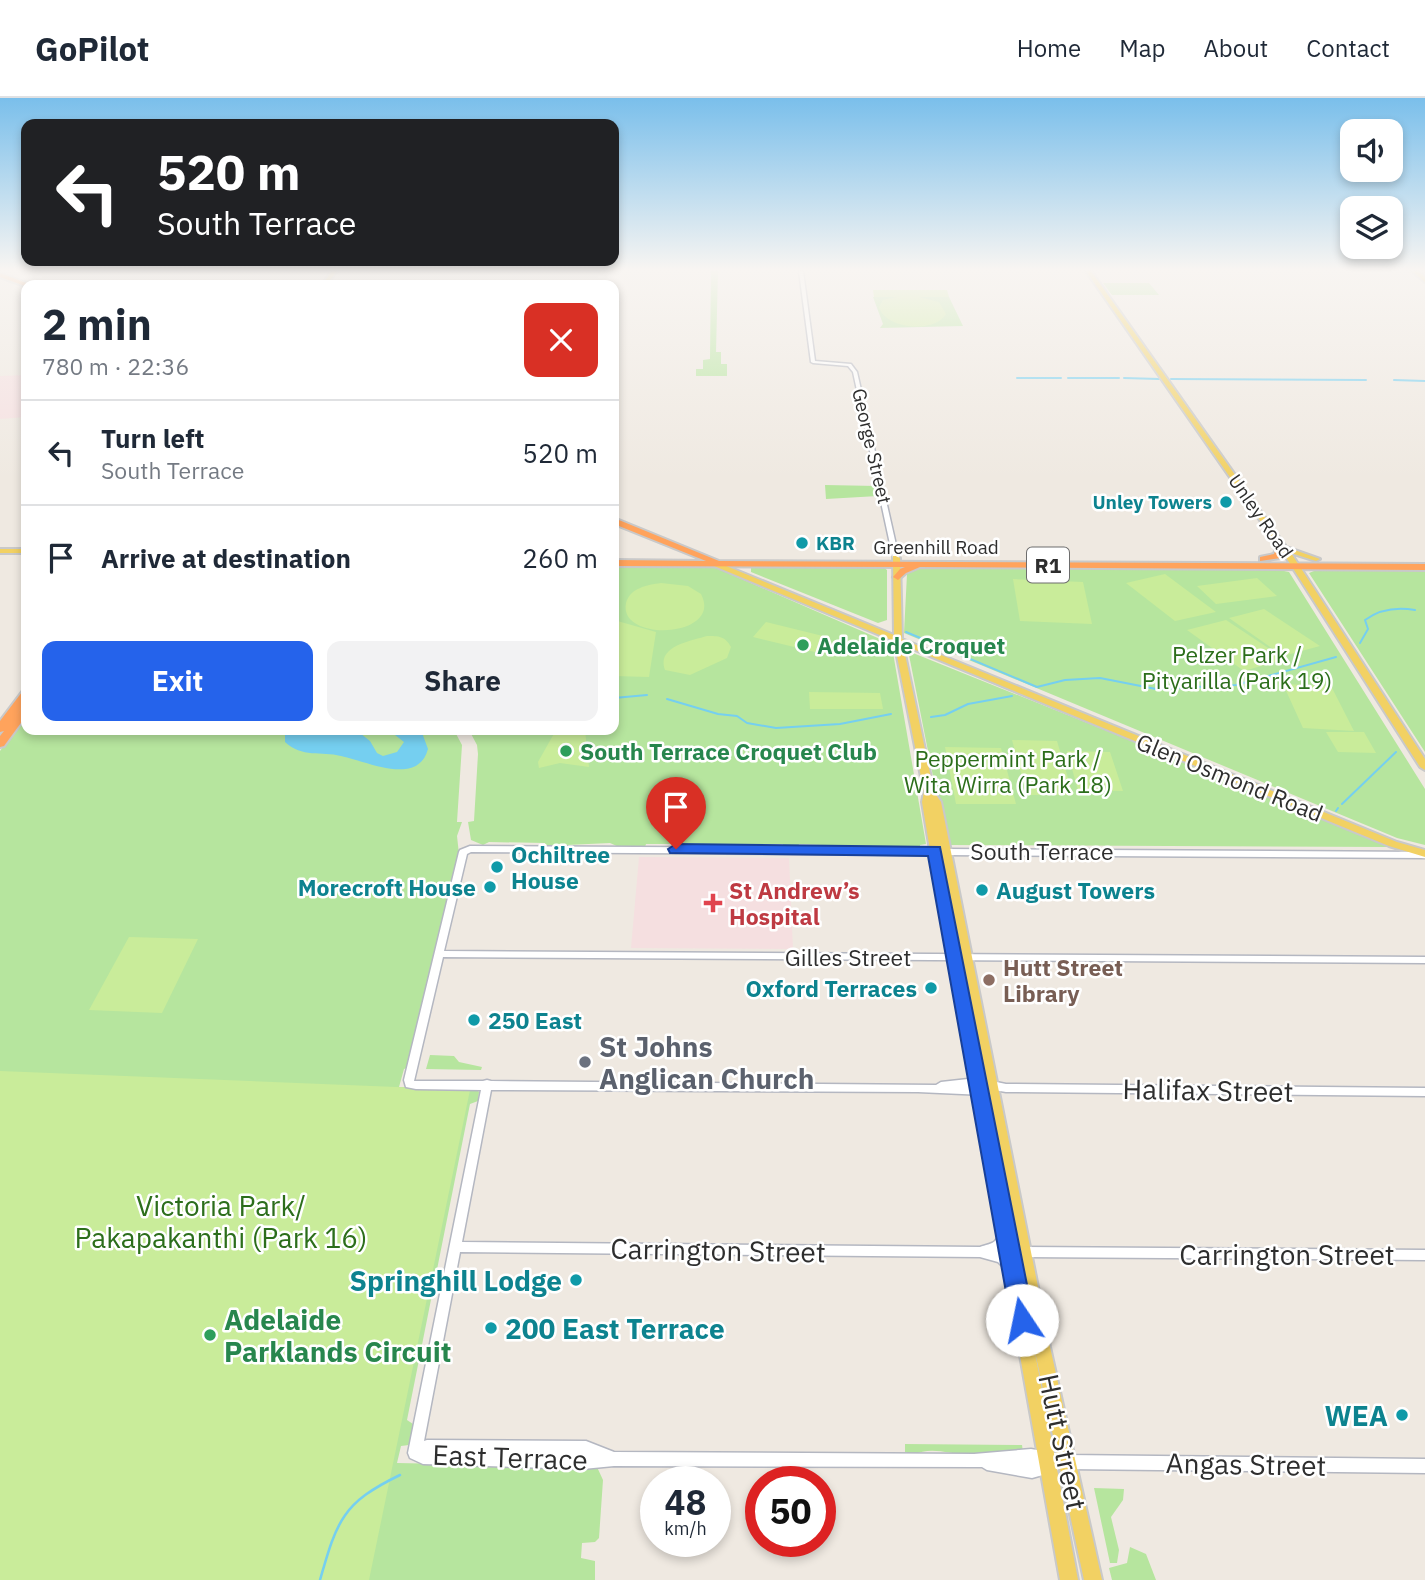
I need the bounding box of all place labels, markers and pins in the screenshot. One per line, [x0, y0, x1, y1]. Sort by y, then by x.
place label: Unley Towers [1092, 490, 1212, 514]
marker: Unley Towers [1218, 494, 1234, 510]
place label: KBR [816, 531, 855, 555]
marker: KBR [794, 535, 810, 551]
place label: Adelaide Croquet [817, 630, 1005, 660]
marker: Adelaide Croquet [795, 637, 811, 653]
place label: South Terrace Croquet Club [580, 736, 877, 766]
marker: South Terrace Croquet Club [558, 743, 574, 759]
pin [646, 777, 706, 849]
place label: Ochiltree House [511, 839, 610, 895]
marker: Ochiltree House [489, 859, 505, 875]
place label: Morecroft House [298, 872, 476, 902]
place label: St Andrew’s Hospital [729, 875, 860, 931]
place label: August Towers [996, 875, 1155, 905]
marker: Morecroft House [482, 879, 498, 895]
marker: August Towers [974, 882, 990, 898]
marker: St Andrew’s Hospital [703, 893, 723, 913]
place label: Hutt Street Library [1003, 952, 1123, 1008]
marker: Hutt Street Library [981, 972, 997, 988]
place label: Oxford Terraces [745, 973, 917, 1003]
marker: Oxford Terraces [923, 980, 939, 996]
place label: 250 East [488, 1005, 582, 1035]
marker: 250 East [466, 1012, 482, 1028]
place label: St Johns Anglican Church [599, 1028, 814, 1097]
marker: St Johns Anglican Church [577, 1054, 593, 1070]
place label: Springhill Lodge [350, 1262, 562, 1299]
marker: Springhill Lodge [568, 1272, 584, 1288]
place label: Adelaide Parklands Circuit [224, 1301, 452, 1370]
place label: 200 East Terrace [505, 1310, 725, 1347]
marker: 200 East Terrace [483, 1320, 499, 1336]
marker: Adelaide Parklands Circuit [202, 1327, 218, 1343]
place label: WEA [1325, 1397, 1388, 1434]
marker: WEA [1394, 1407, 1410, 1423]

